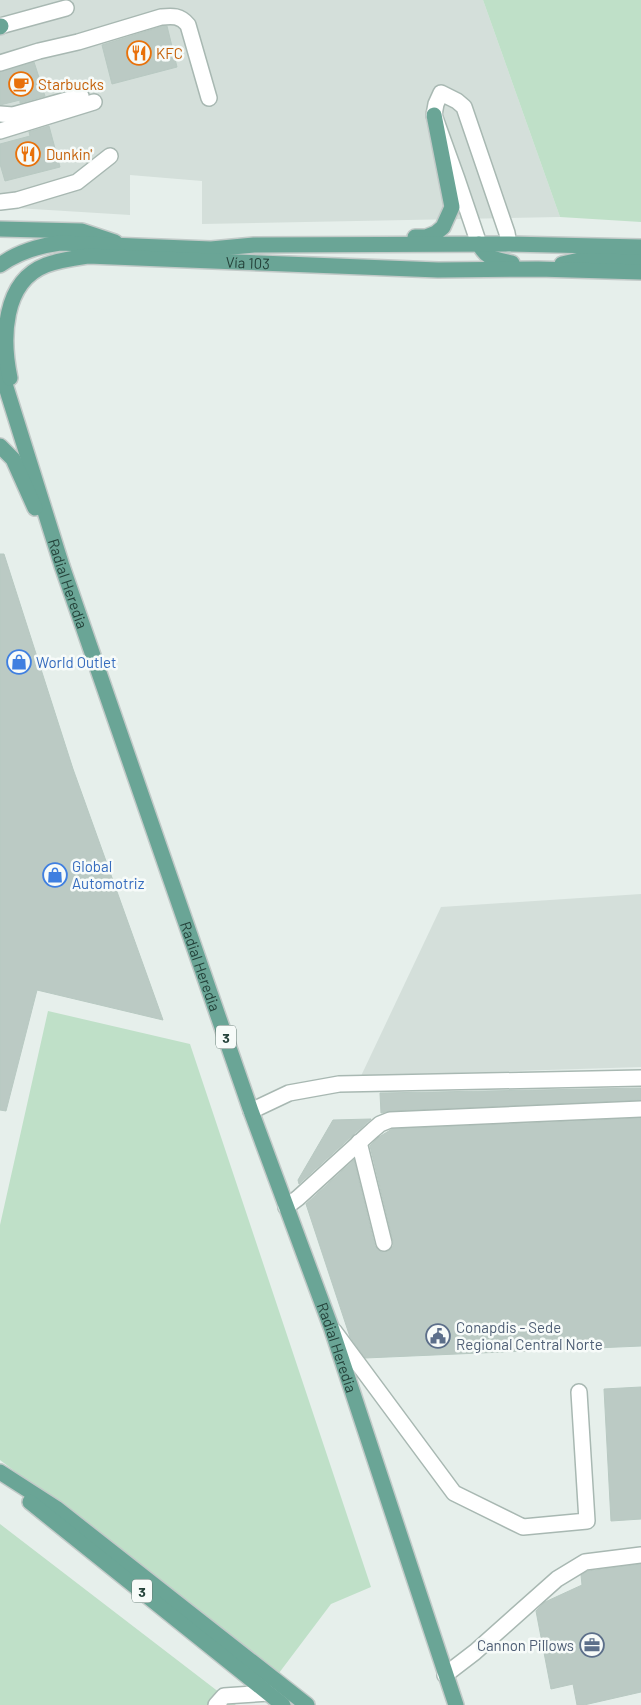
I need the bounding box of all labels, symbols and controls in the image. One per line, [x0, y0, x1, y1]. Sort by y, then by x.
restaurant icon: KFC [126, 40, 152, 66]
place label: KFC [156, 44, 183, 62]
cafe icon: Starbucks [8, 71, 34, 97]
place label: Starbucks [38, 75, 104, 93]
restaurant icon: Dunkin' [15, 141, 41, 167]
place label: Dunkin' [46, 145, 92, 163]
street label: Vía 103 [225, 253, 270, 272]
street label: Radial Heredia [45, 536, 92, 631]
shop icon: World Outlet [6, 649, 32, 675]
place label: World Outlet [36, 653, 116, 671]
place label: Global Automotriz [72, 857, 145, 892]
shop icon: Global Automotriz [42, 862, 68, 888]
street label: Radial Heredia [177, 919, 225, 1013]
road number: 3 [216, 1026, 236, 1048]
street label: Radial Heredia [314, 1300, 361, 1395]
place label: Conapdis - Sede Regional Central Norte [456, 1318, 603, 1353]
public building icon: Conapdis - Sede Regional Central Norte [425, 1323, 451, 1349]
road number: 3 [132, 1580, 152, 1602]
office icon: Cannon Pillows [579, 1632, 605, 1658]
place label: Cannon Pillows [477, 1636, 574, 1654]

